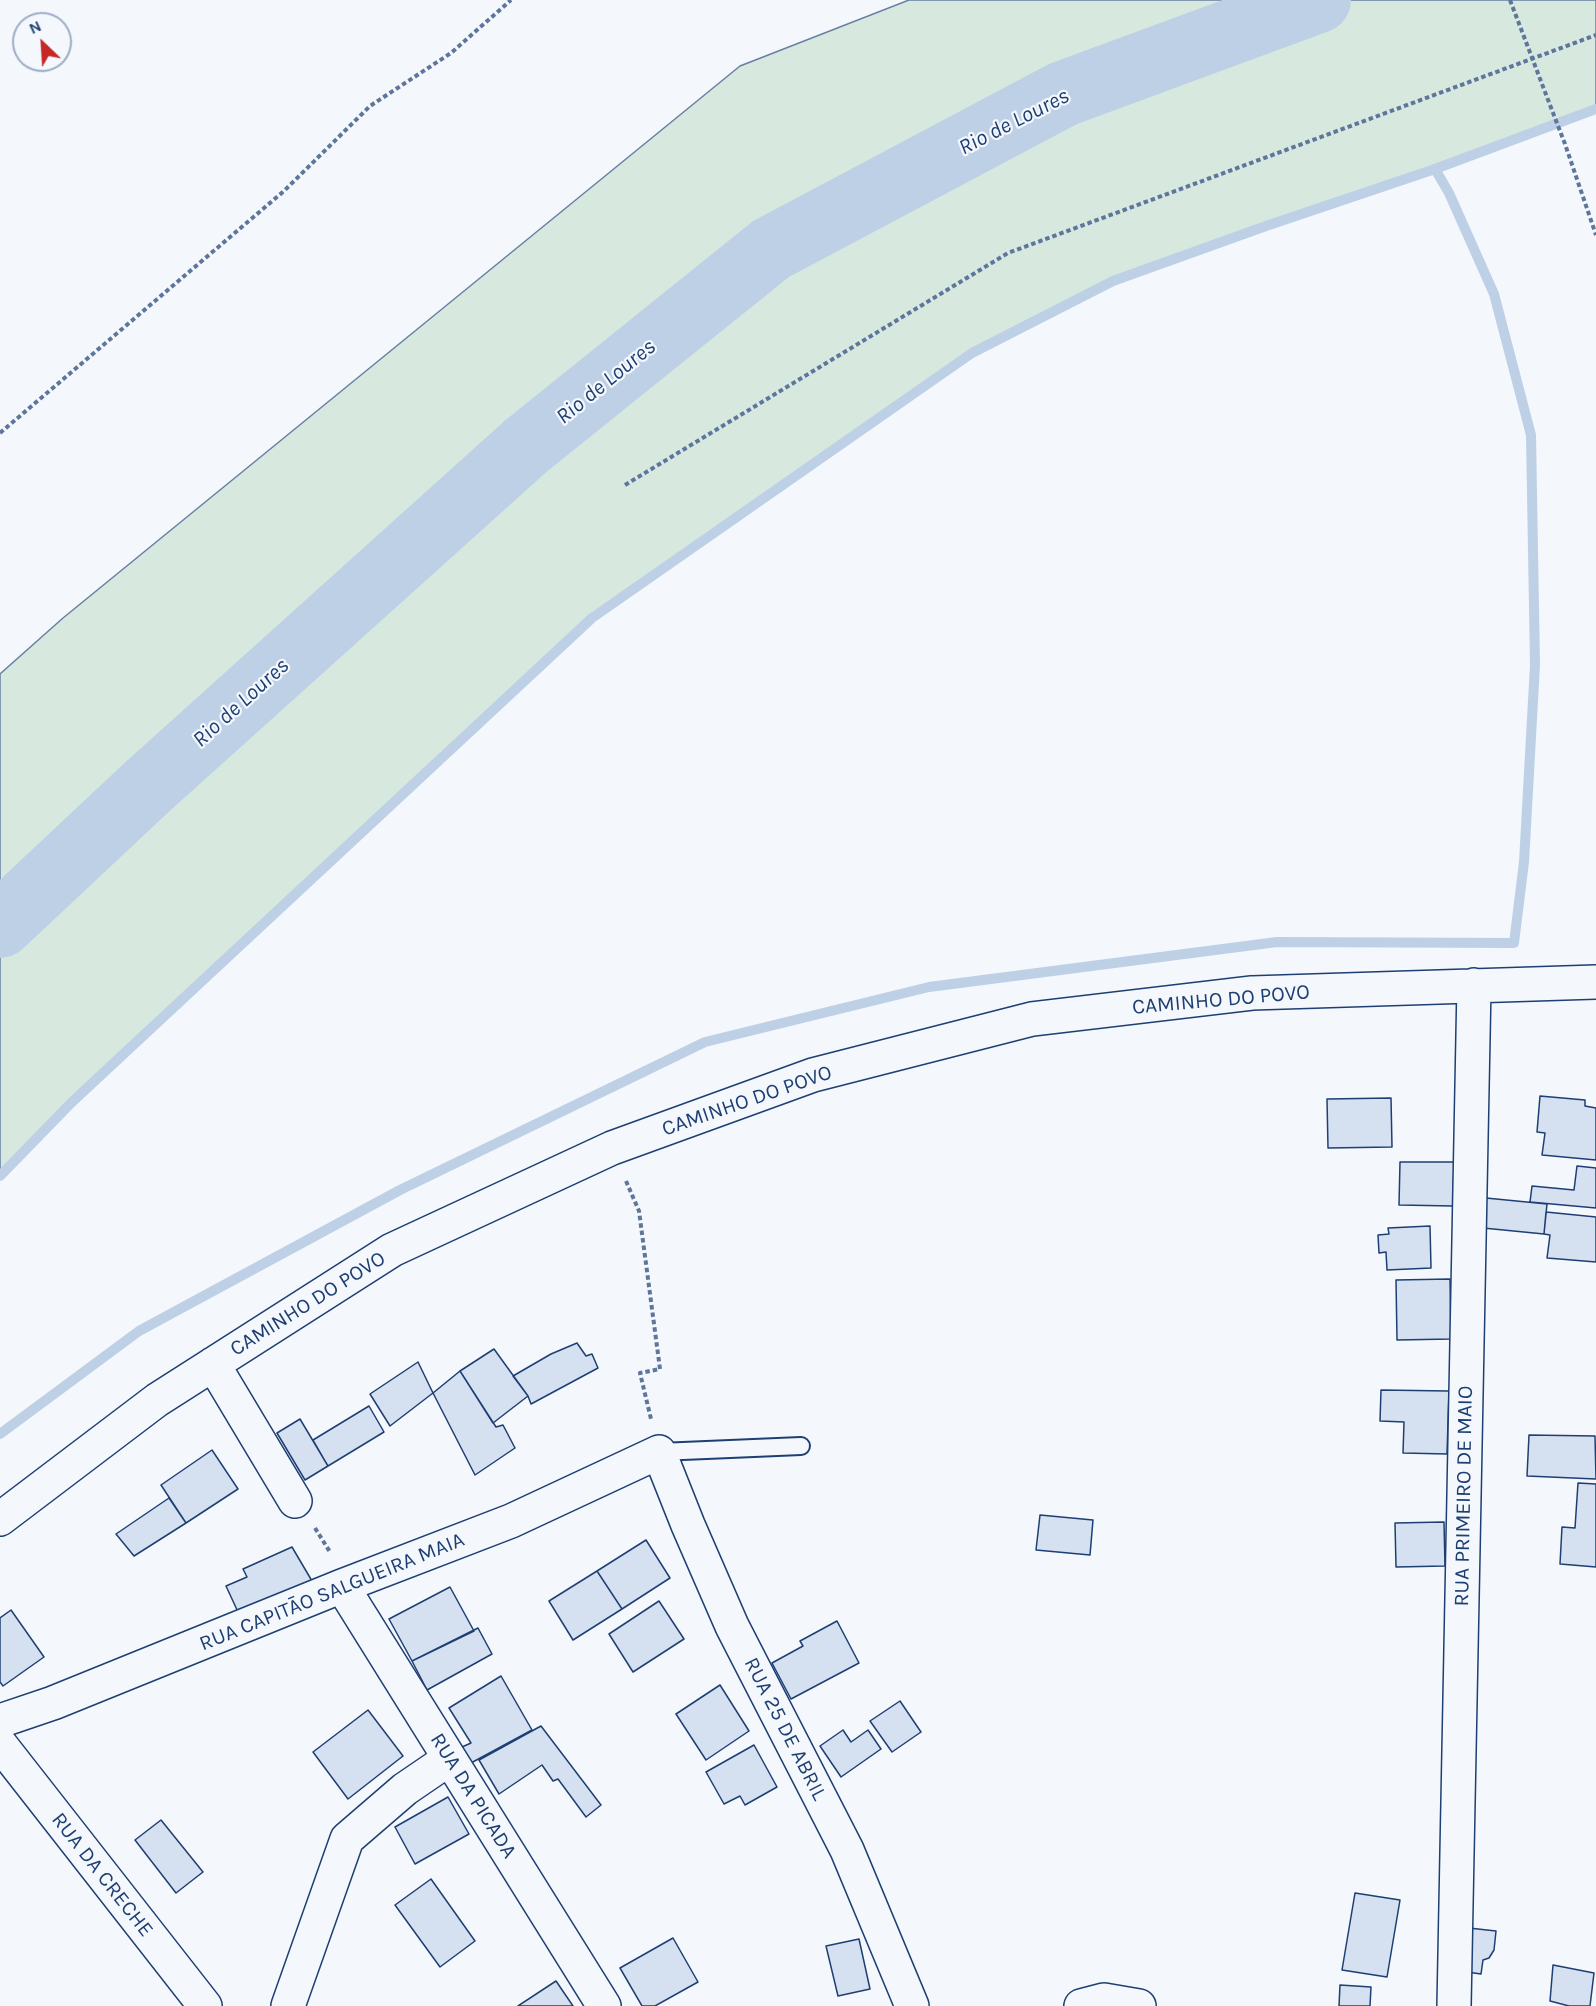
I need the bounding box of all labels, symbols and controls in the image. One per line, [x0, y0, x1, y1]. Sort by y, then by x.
north arrow [12, 12, 72, 72]
text: N [26, 16, 44, 38]
water label: Rio de Loures [954, 83, 1074, 161]
water label: Rio de Loures [551, 334, 661, 430]
water label: Rio de Loures [187, 653, 295, 753]
street label: CAMINHO DO POVO [1131, 980, 1311, 1020]
street label: CAMINHO DO POVO [659, 1060, 835, 1142]
street label: CAMINHO DO POVO [226, 1246, 390, 1362]
street label: RUA PRIMEIRO DE MAIO [1449, 1385, 1479, 1607]
street label: RUA CAPITĀO SALGUEIRA MAIA [196, 1527, 468, 1657]
street label: RUA 25 DE ABRIL [738, 1653, 832, 1805]
street label: RUA DA PICADA [424, 1729, 522, 1863]
street label: RUA DA CRECHE [46, 1808, 158, 1942]

